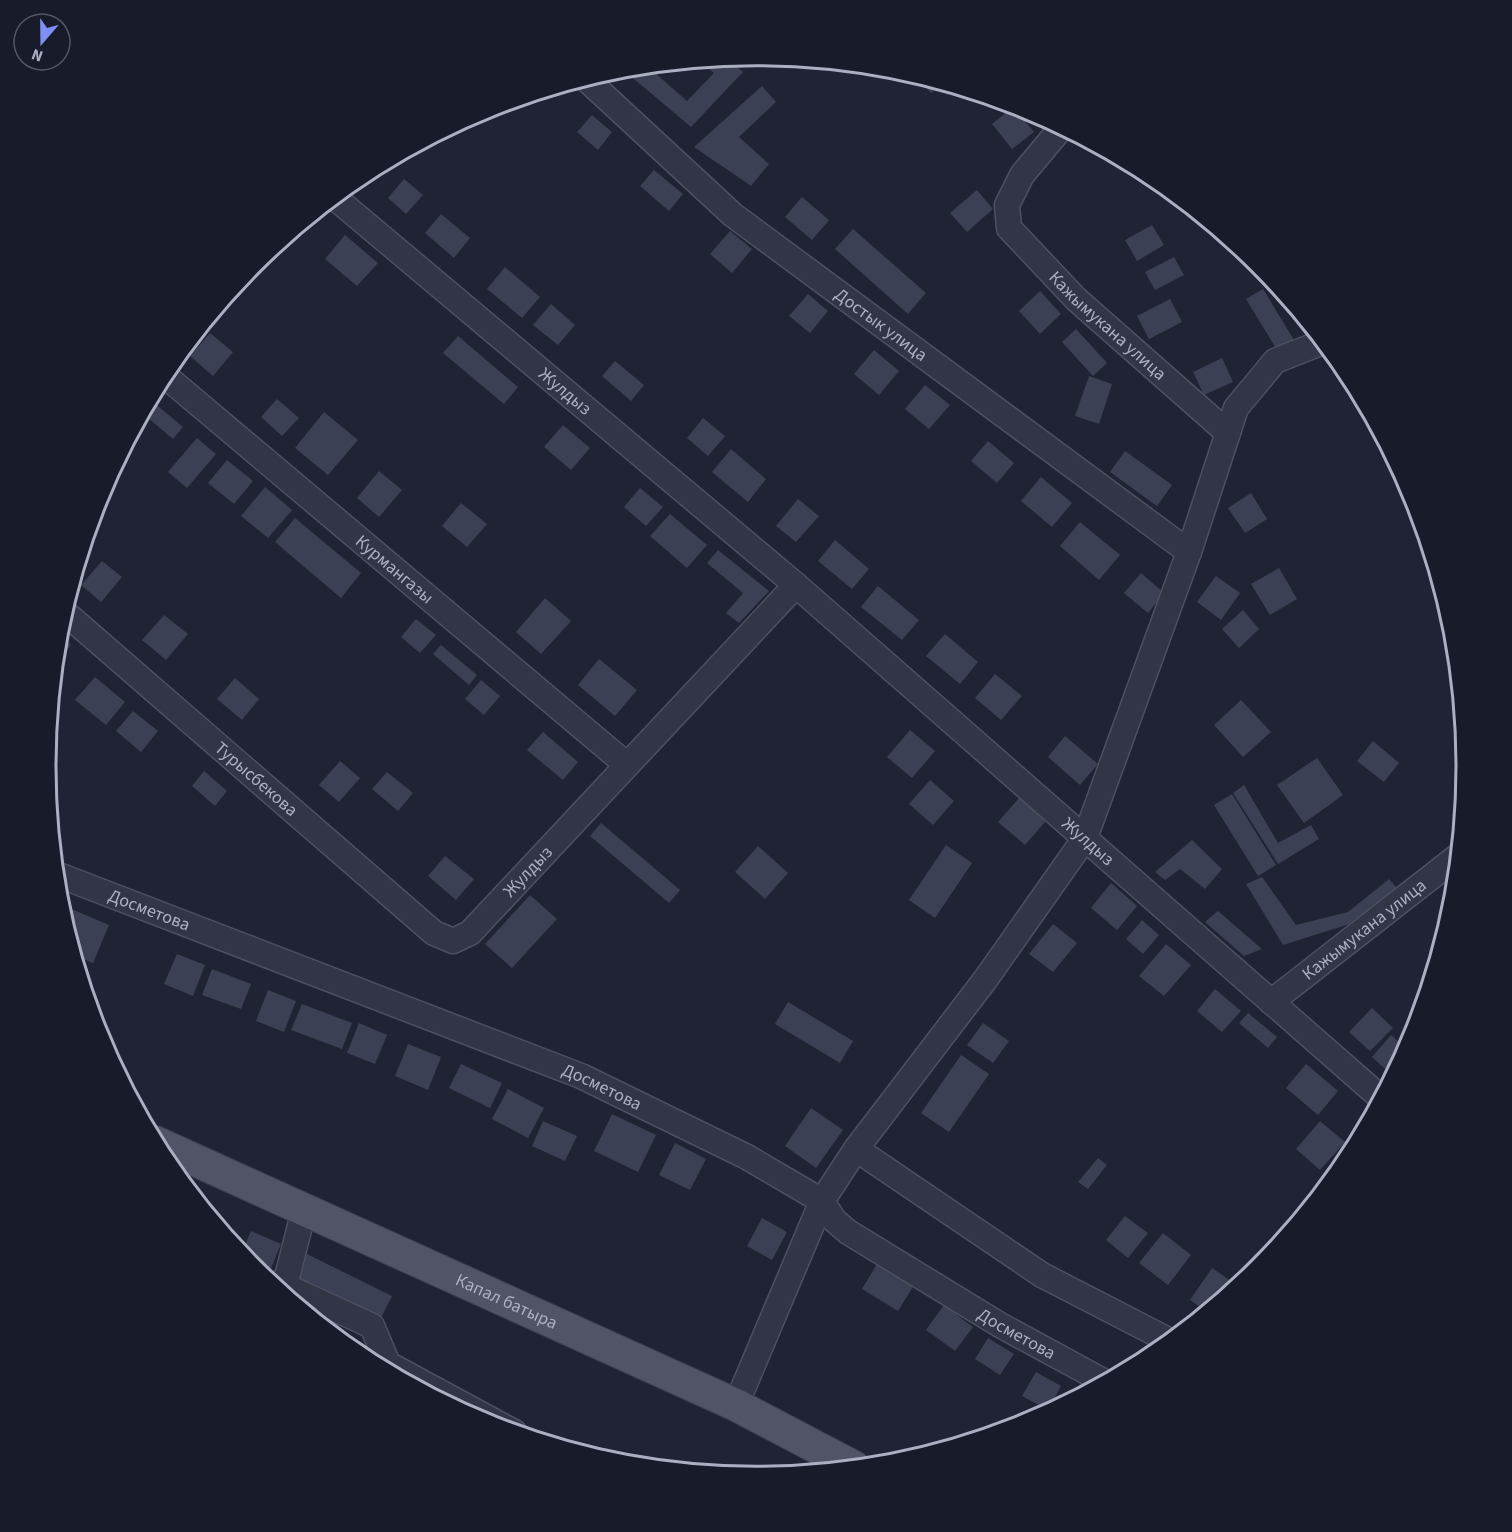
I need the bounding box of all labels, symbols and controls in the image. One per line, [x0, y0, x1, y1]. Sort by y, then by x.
north arrow [12, 12, 72, 72]
text: N [28, 43, 46, 67]
street label: Кажымукана улица [1043, 266, 1172, 386]
street label: Достык улица [829, 282, 932, 368]
street label: Жулдыз [533, 362, 597, 421]
street label: Курмангазы [350, 529, 439, 610]
street label: Турысбекова [209, 736, 303, 822]
street label: Жулдыз [1056, 812, 1120, 872]
street label: Жулдыз [498, 840, 559, 903]
street label: Кажымукана улица [1297, 873, 1432, 986]
street label: Досметова [105, 883, 194, 937]
street label: Досметова [558, 1058, 646, 1117]
street label: Капал батыра [451, 1268, 561, 1336]
street label: Досметова [973, 1302, 1060, 1366]

